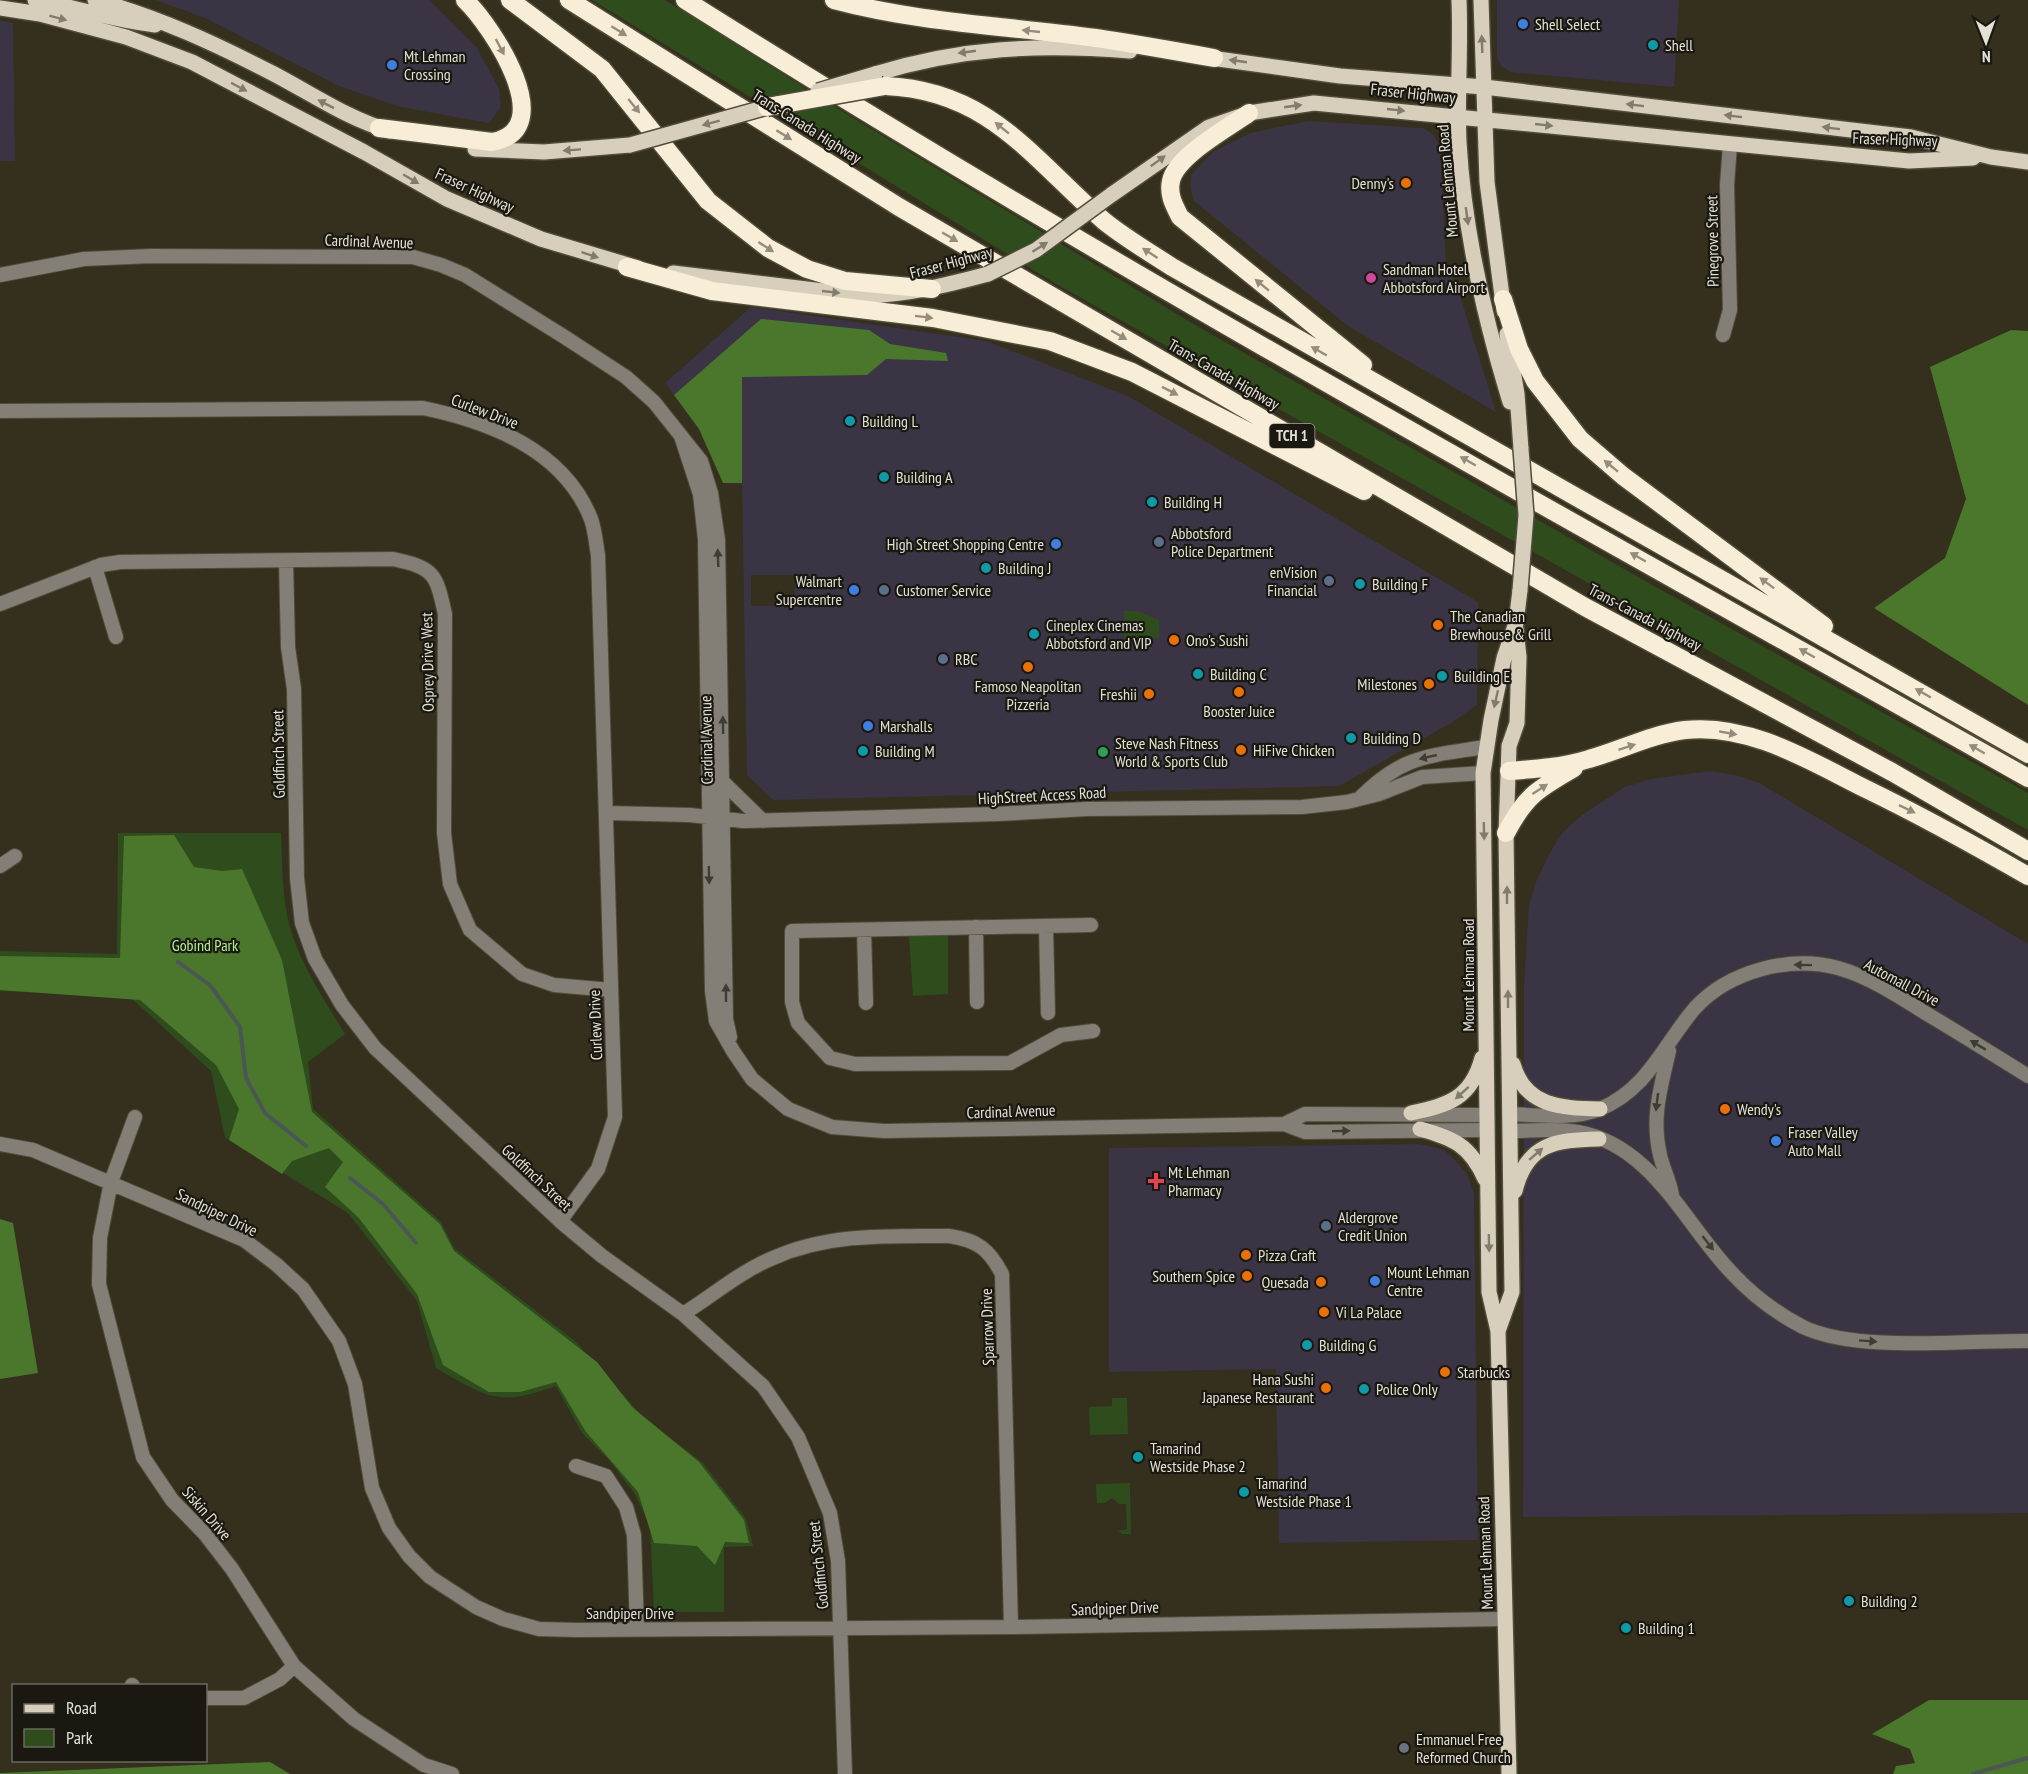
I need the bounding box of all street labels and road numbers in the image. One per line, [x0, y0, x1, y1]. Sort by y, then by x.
street label: Fraser Highway [1370, 79, 1456, 107]
street label: Trans-Canada Highway [749, 84, 865, 168]
street label: Mount Lehman Road [1432, 124, 1462, 238]
street label: Fraser Highway [1852, 128, 1938, 150]
street label: Fraser Highway [432, 163, 518, 217]
street label: Pinegrove Street [1701, 194, 1723, 287]
street label: Cardinal Avenue [324, 229, 414, 253]
street label: Fraser Highway [907, 241, 995, 283]
street label: Trans-Canada Highway [1165, 334, 1283, 414]
street label: Curlew Drive [449, 389, 521, 433]
road number: TCH 1 [1270, 424, 1314, 448]
street label: Trans-Canada Highway [1585, 579, 1705, 655]
street label: Osprey Drive West [416, 611, 438, 712]
street label: Cardinal Avenue [695, 695, 717, 785]
street label: Goldfinch Street [267, 709, 289, 799]
street label: HighStreet Access Road [977, 782, 1107, 808]
street label: Mount Lehman Road [1458, 918, 1478, 1031]
street label: Automall Drive [1861, 954, 1943, 1010]
street label: Curlew Drive [584, 990, 606, 1060]
street label: Cardinal Avenue [966, 1099, 1056, 1123]
street label: Goldfinch Street [498, 1139, 577, 1215]
street label: Sandpiper Drive [173, 1184, 261, 1240]
street label: Sparrow Drive [976, 1288, 998, 1366]
street label: Siskin Drive [178, 1482, 236, 1544]
street label: Mount Lehman Road [1473, 1496, 1497, 1610]
street label: Goldfinch Street [803, 1519, 833, 1610]
street label: Sandpiper Drive [1071, 1596, 1159, 1620]
street label: Sandpiper Drive [586, 1603, 674, 1623]

